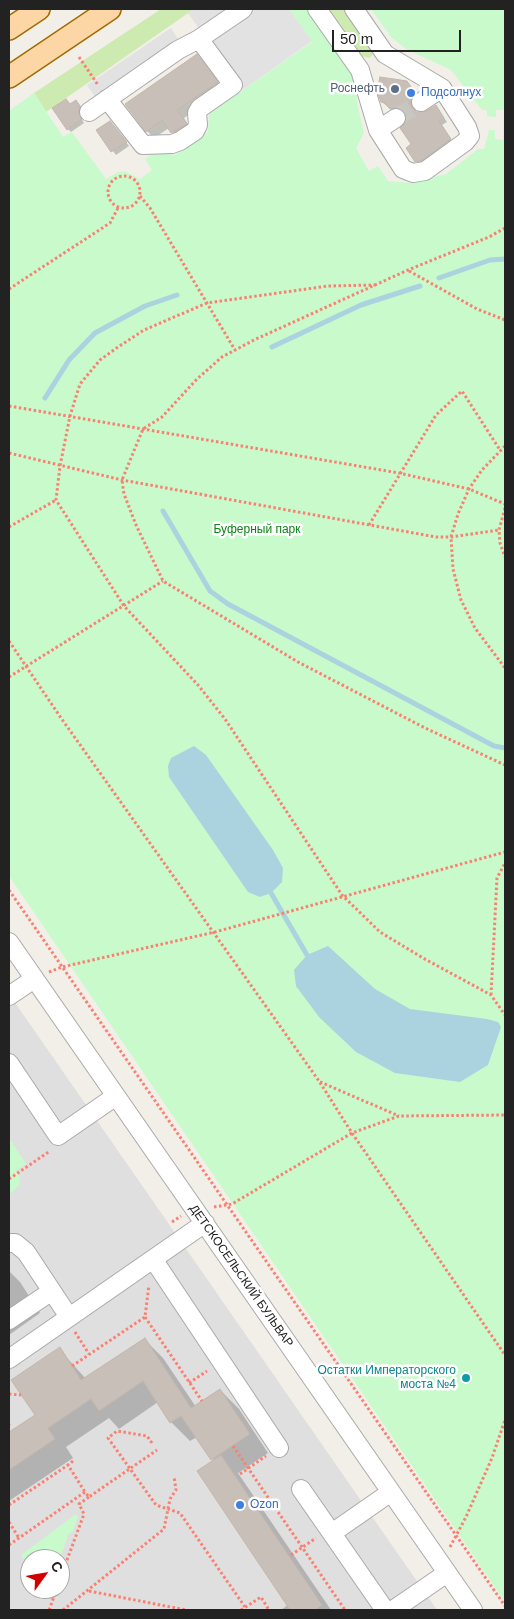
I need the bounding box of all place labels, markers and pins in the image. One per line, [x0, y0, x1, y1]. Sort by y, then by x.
place label: Роснефть [330, 82, 385, 96]
marker: Роснефть [389, 83, 401, 95]
place label: Подсолнух [421, 86, 481, 100]
marker: Подсолнух [405, 87, 417, 99]
place label: Остатки Императорского моста №4 [317, 1364, 456, 1392]
marker: Остатки Императорского моста №4 [460, 1372, 472, 1384]
place label: Ozon [250, 1498, 279, 1512]
marker: Ozon [234, 1499, 246, 1511]

